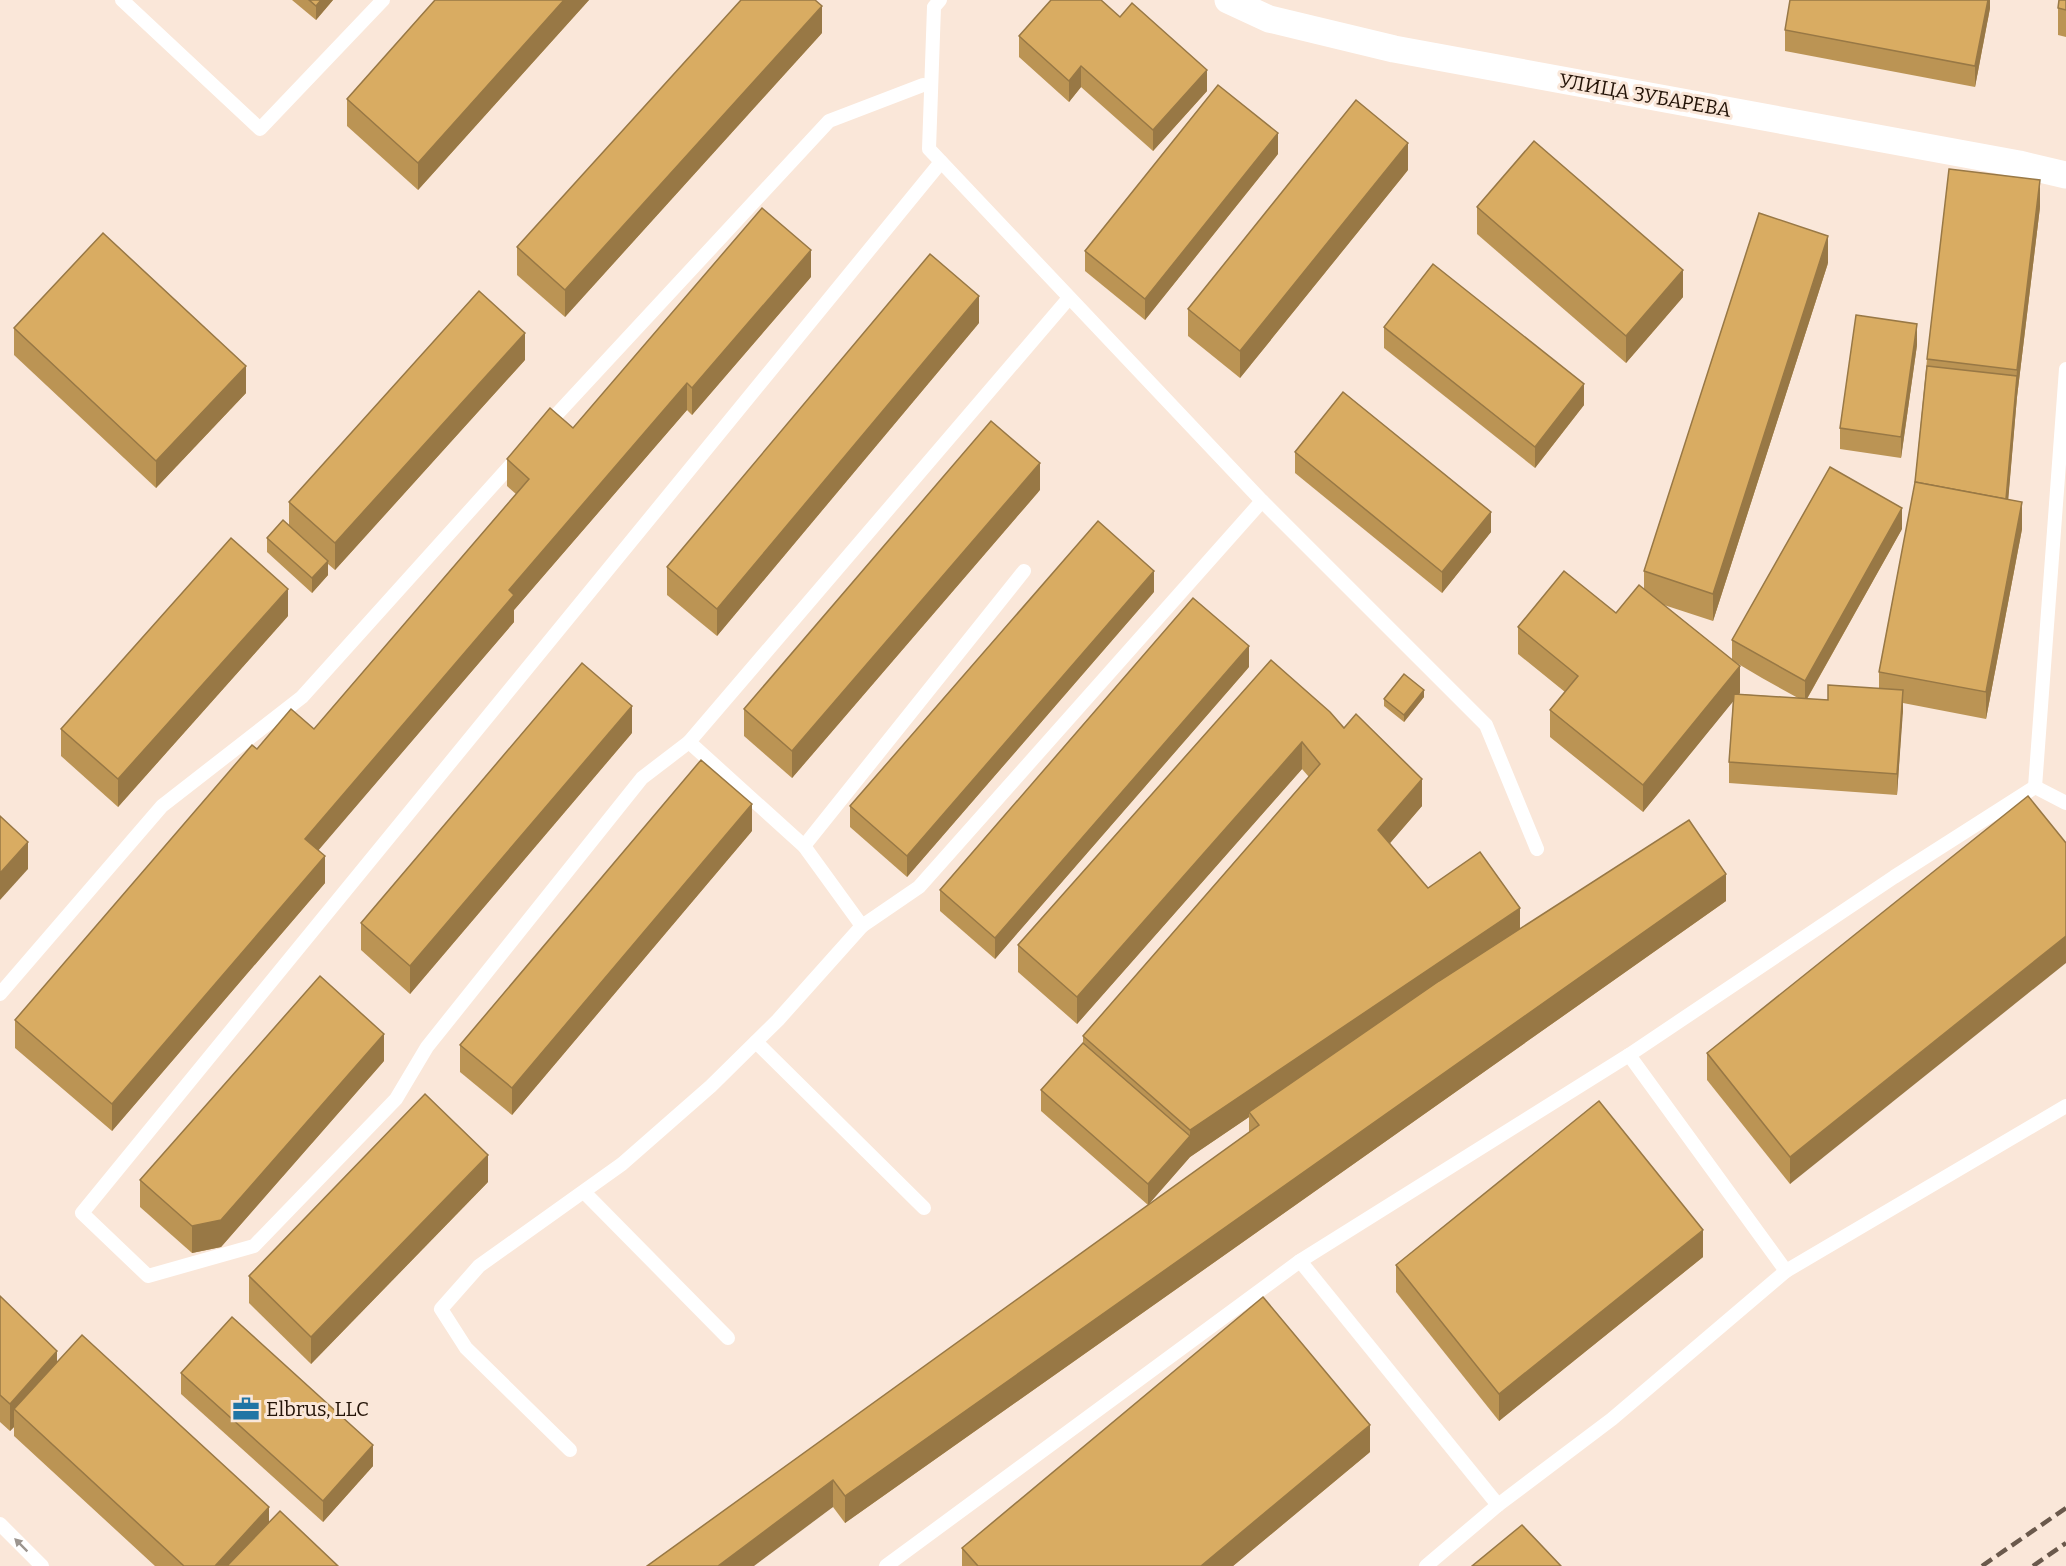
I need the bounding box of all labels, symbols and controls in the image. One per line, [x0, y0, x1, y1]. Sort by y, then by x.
street label: УЛИЦА ЗУБАРЕВА [1557, 68, 1734, 122]
office icon: Elbrus, LLC [231, 1394, 261, 1424]
place label: Elbrus, LLC [266, 1397, 369, 1421]
one-way arrow [15, 1538, 29, 1552]

